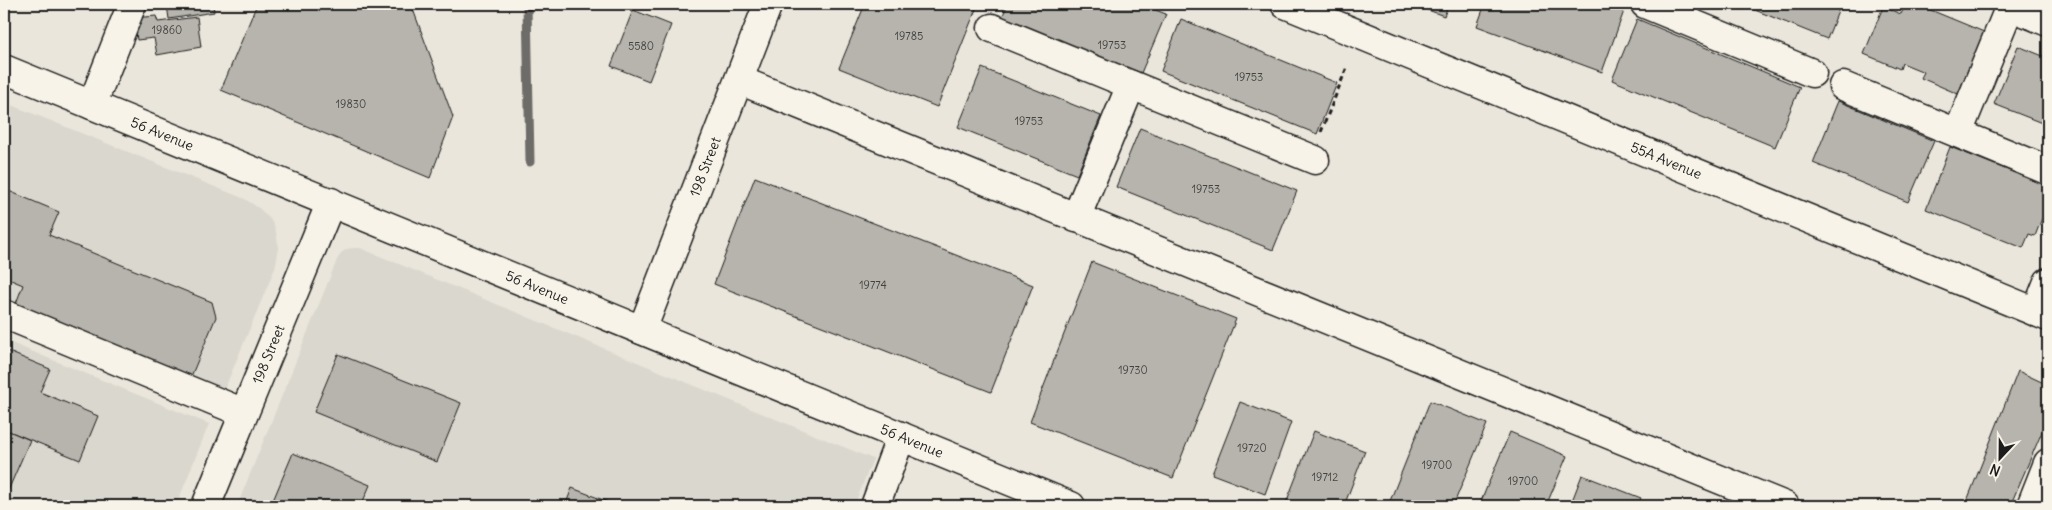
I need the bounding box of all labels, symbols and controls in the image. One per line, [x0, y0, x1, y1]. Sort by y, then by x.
house number: 19860 [152, 23, 182, 37]
house number: 19785 [895, 29, 923, 43]
house number: 19753 [1098, 38, 1126, 52]
house number: 5580 [628, 39, 654, 53]
house number: 19753 [1235, 70, 1263, 84]
house number: 19830 [336, 97, 366, 111]
street label: 56 Avenue [128, 113, 196, 155]
house number: 19753 [1015, 114, 1043, 128]
street label: 198 Street [685, 134, 725, 199]
street label: 55A Avenue [1628, 138, 1704, 183]
house number: 19753 [1192, 182, 1220, 196]
street label: 56 Avenue [503, 266, 571, 308]
house number: 19774 [859, 278, 887, 292]
street label: 198 Street [248, 322, 289, 387]
house number: 19730 [1118, 363, 1148, 377]
street label: 56 Avenue [878, 420, 946, 462]
north arrow [1974, 432, 2024, 482]
house number: 19720 [1237, 441, 1267, 455]
house number: 19700 [1422, 458, 1452, 472]
text: N [1987, 460, 2003, 480]
house number: 19712 [1312, 470, 1338, 484]
house number: 19700 [1508, 474, 1538, 488]

